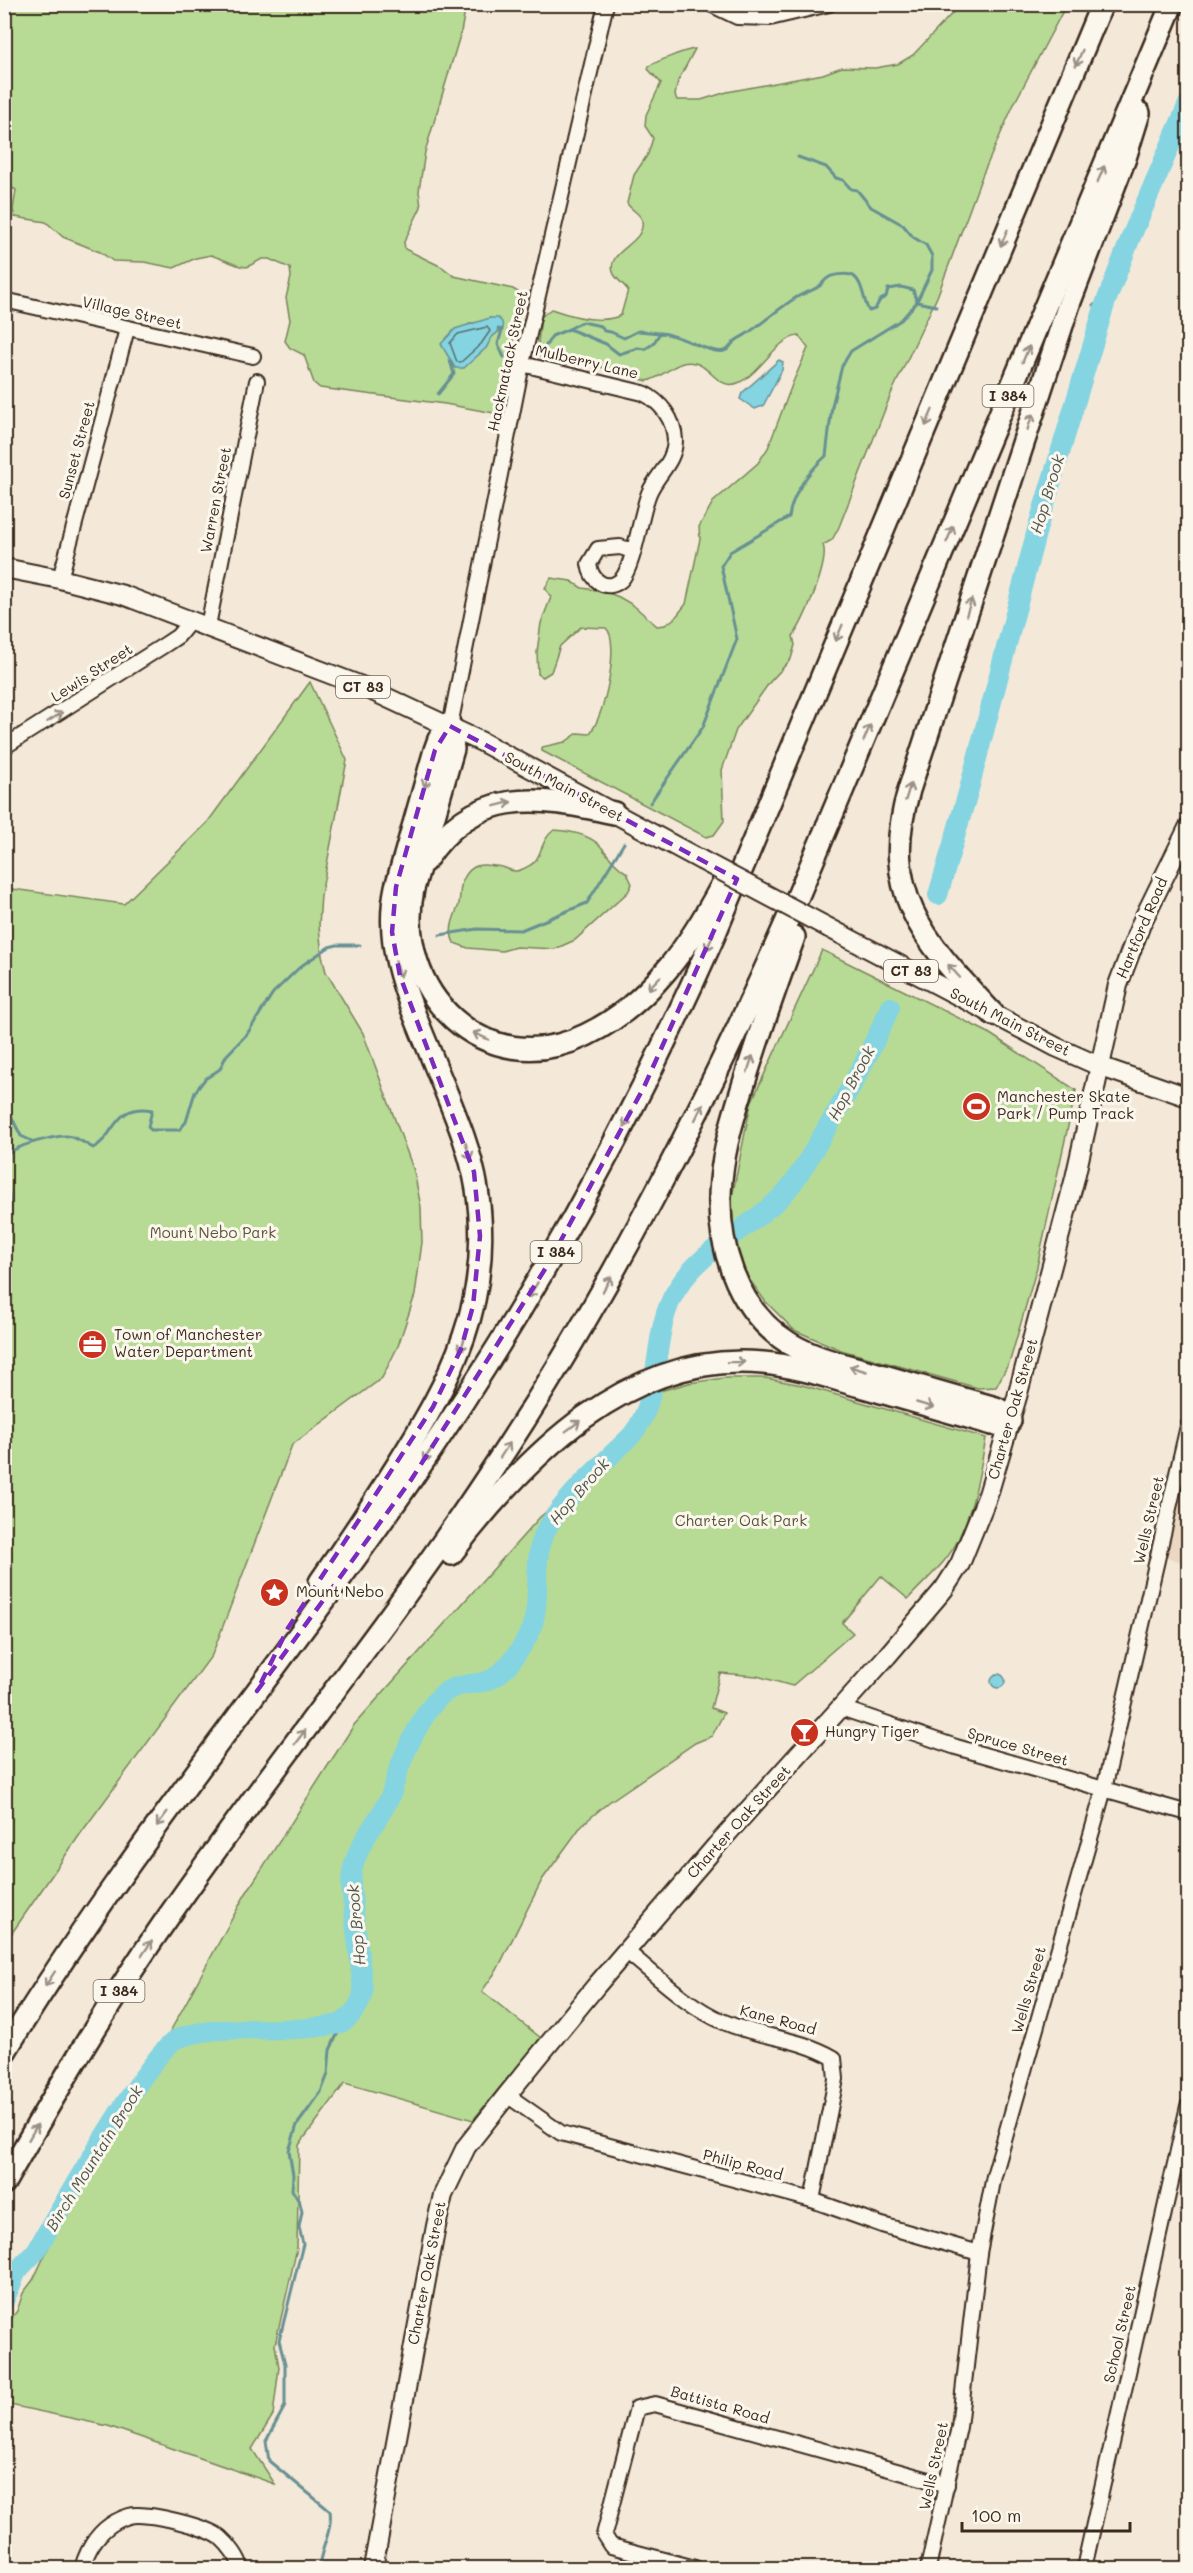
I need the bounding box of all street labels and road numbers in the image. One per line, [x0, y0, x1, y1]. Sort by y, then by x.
street label: Hackmatack Street [482, 289, 532, 433]
street label: Village Street [80, 291, 184, 333]
street label: Mulberry Lane [534, 339, 641, 383]
road number: I 384 [982, 385, 1034, 407]
street label: Sunset Street [53, 399, 99, 501]
street label: Warren Street [195, 445, 235, 555]
street label: Lewis Street [47, 638, 136, 706]
road number: CT 83 [336, 676, 390, 698]
street label: South Main Street [501, 746, 628, 826]
street label: Hartford Road [1111, 874, 1171, 981]
road number: CT 83 [884, 960, 938, 982]
street label: South Main Street [947, 982, 1074, 1060]
road number: I 384 [530, 1241, 582, 1263]
street label: Charter Oak Street [982, 1336, 1042, 1482]
street label: Wells Street [1128, 1474, 1168, 1566]
street label: Spruce Street [965, 1722, 1071, 1770]
street label: Charter Oak Street [682, 1760, 795, 1882]
street label: Wells Street [1006, 1944, 1050, 2036]
road number: I 384 [94, 1980, 144, 2002]
street label: Kane Road [738, 1999, 819, 2039]
street label: Philip Road [701, 2144, 785, 2184]
street label: Charter Oak Street [402, 2199, 450, 2346]
street label: School Street [1098, 2283, 1140, 2385]
street label: Battista Road [669, 2380, 772, 2428]
street label: Wells Street [914, 2420, 952, 2512]

